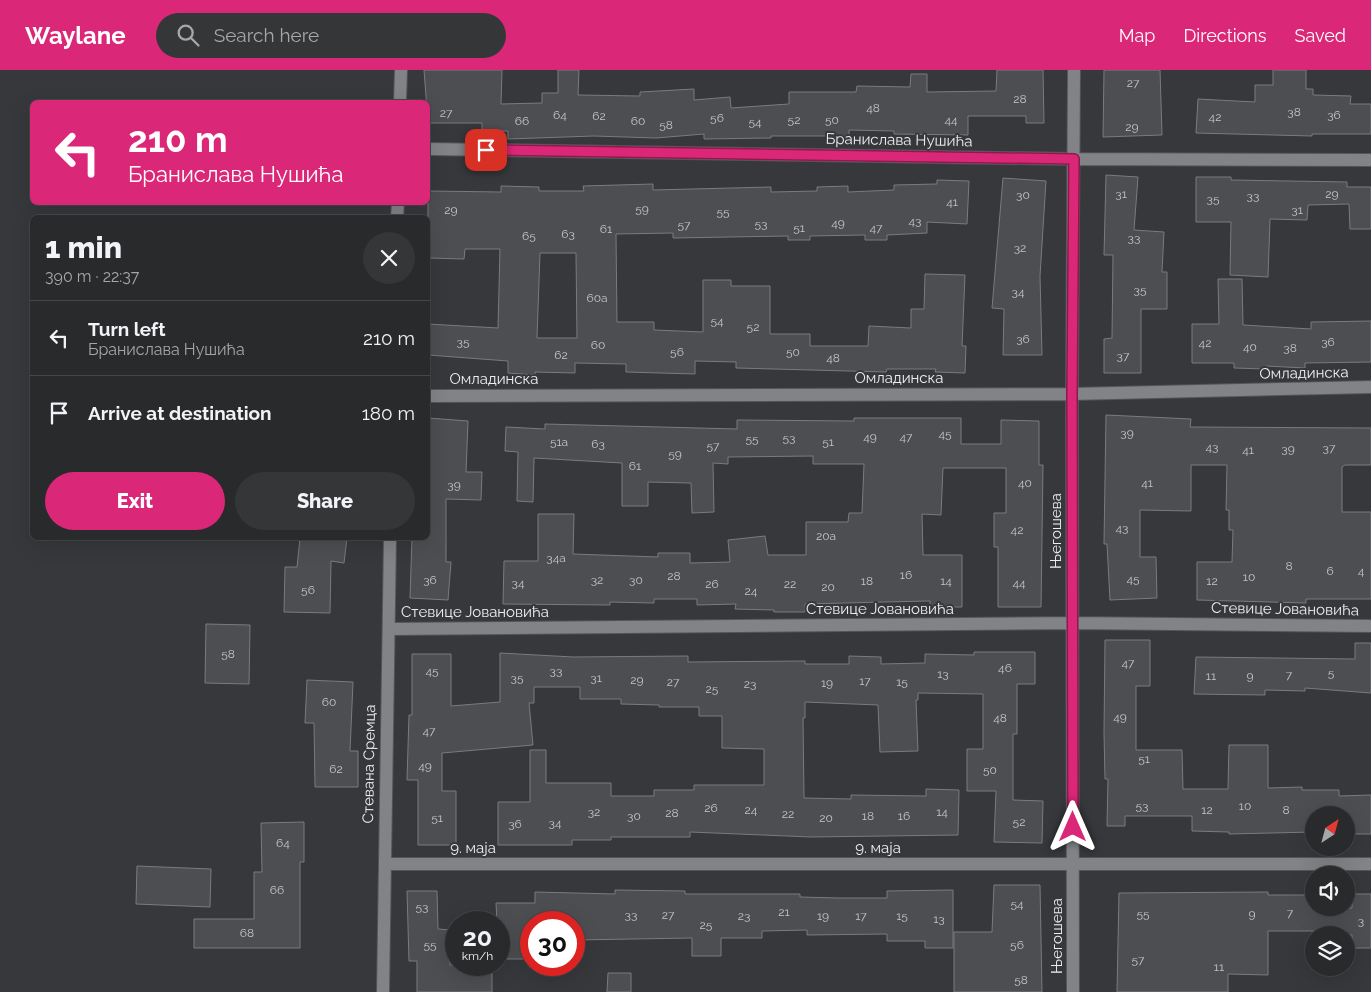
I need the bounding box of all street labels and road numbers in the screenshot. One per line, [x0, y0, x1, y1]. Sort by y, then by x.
street label: Бранислава Нушића [825, 130, 973, 150]
street label: Омладинска [1259, 363, 1349, 383]
street label: Омладинска [855, 369, 943, 387]
street label: Омладинска [450, 370, 538, 388]
street label: Његошева [1047, 493, 1065, 569]
street label: Стевице Јовановића [1211, 599, 1359, 619]
street label: Стевице Јовановића [806, 600, 954, 618]
street label: Стевице Јовановића [401, 603, 549, 621]
street label: Стевана Сремца [359, 704, 379, 824]
street label: 9. маја [450, 839, 496, 857]
street label: 9. маја [855, 839, 901, 857]
street label: Његошева [1048, 898, 1066, 974]

